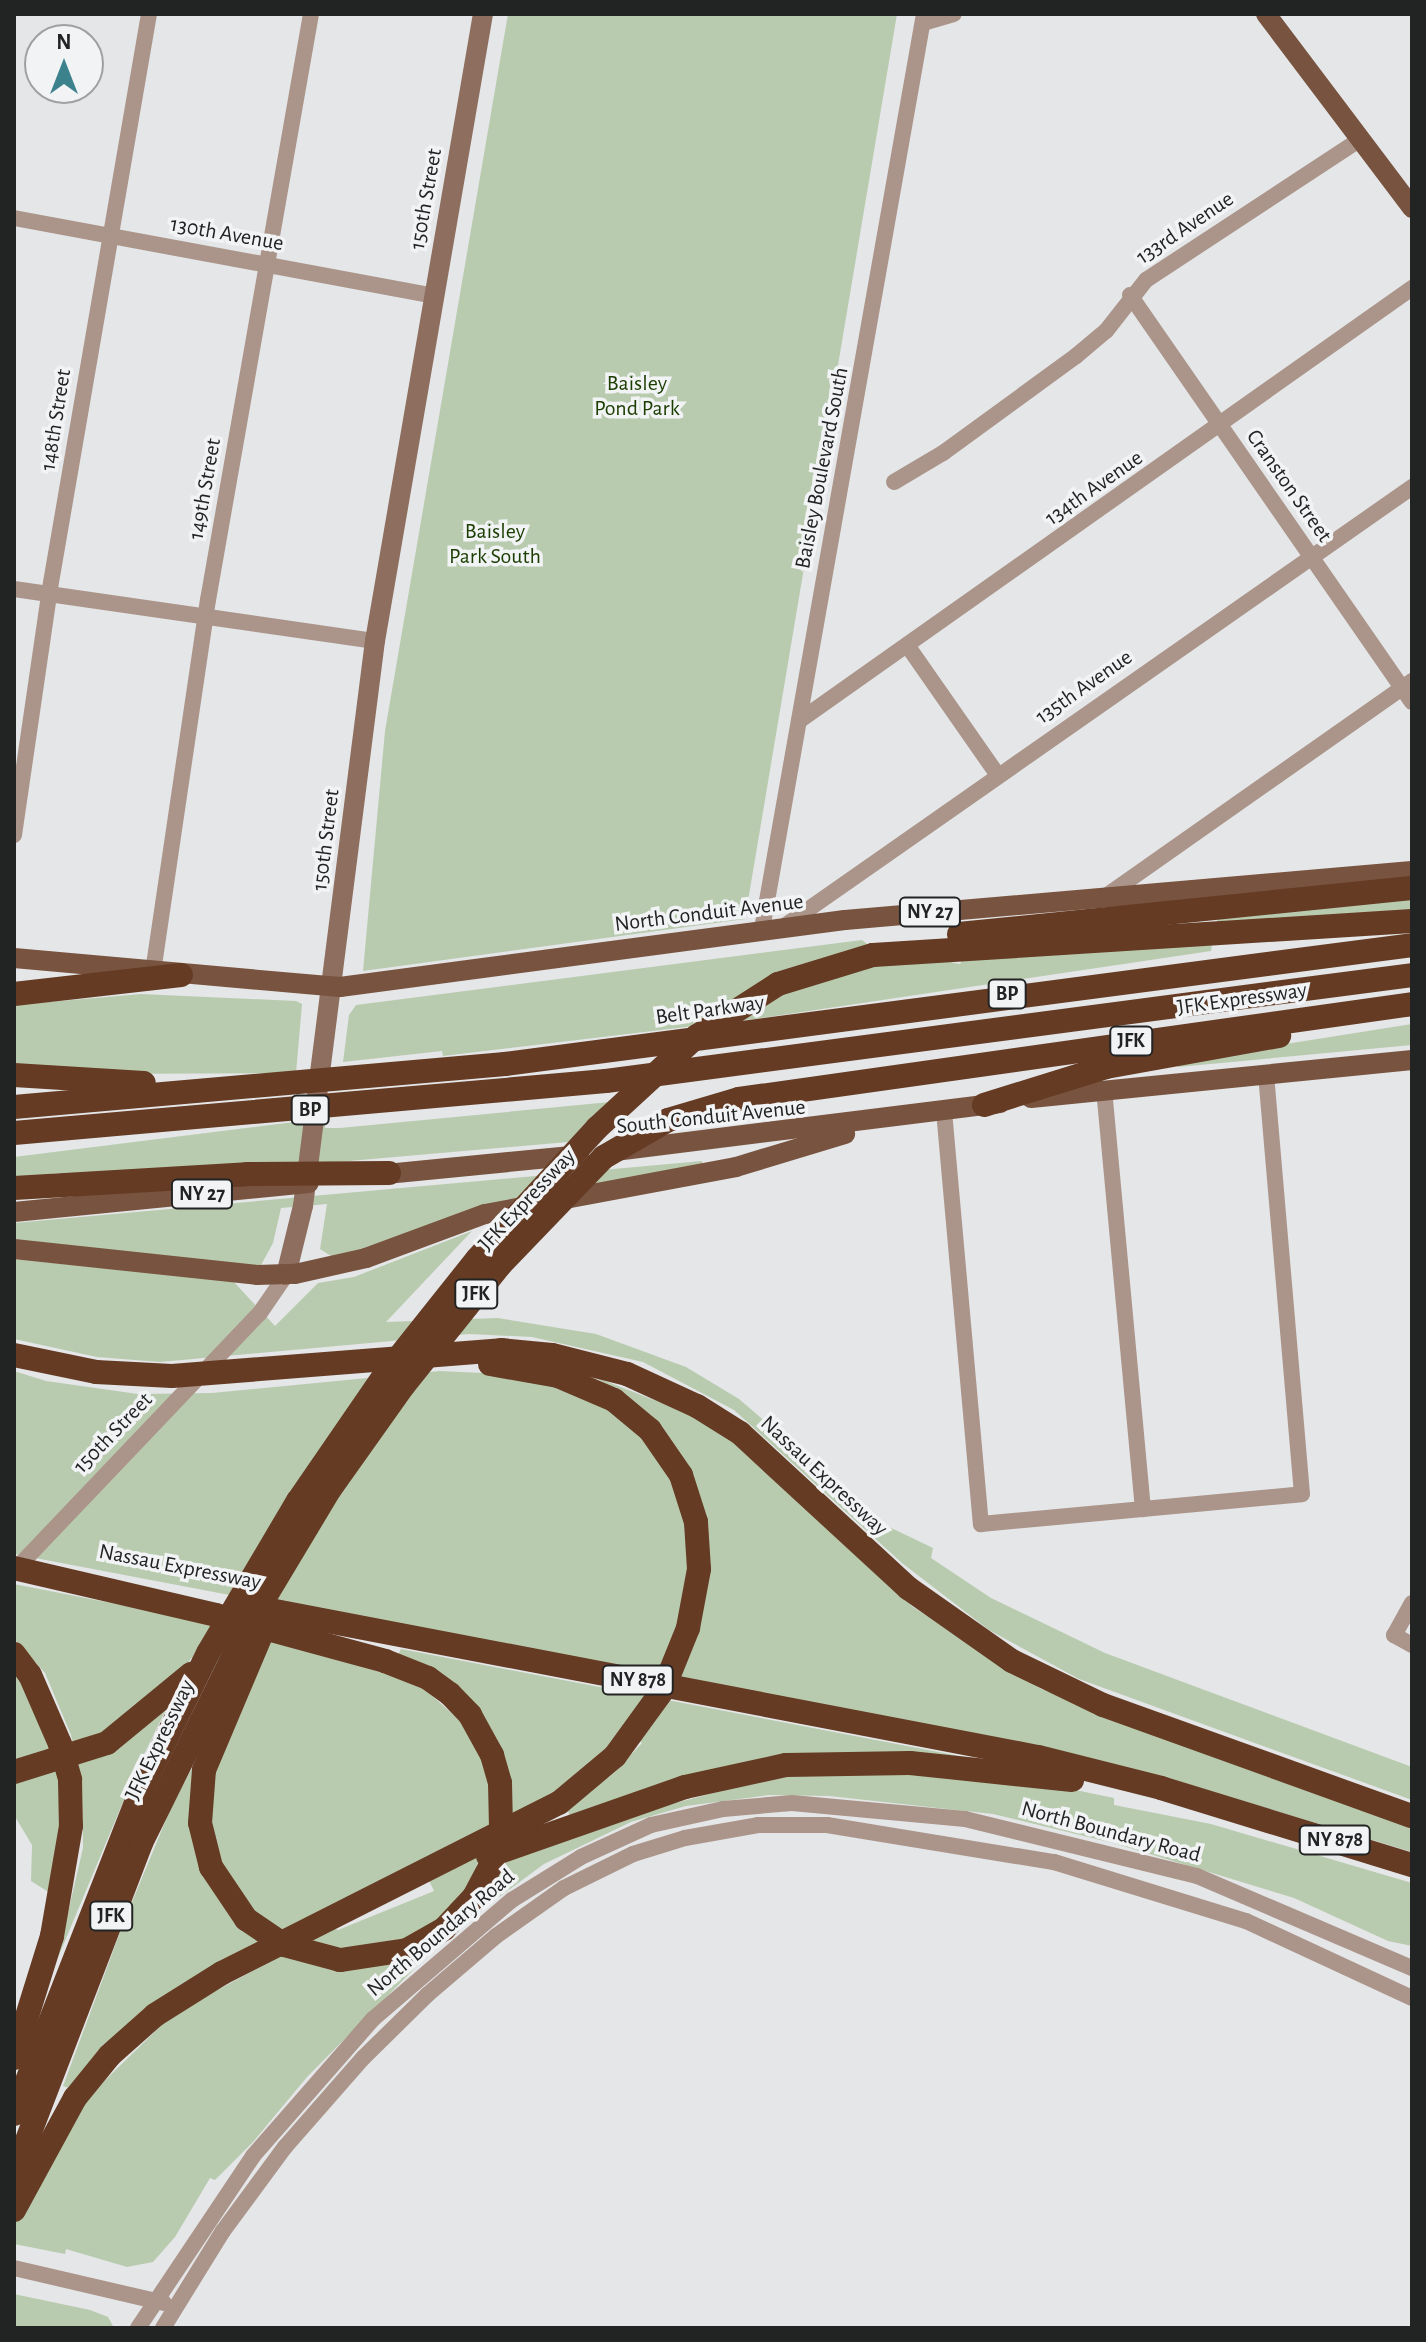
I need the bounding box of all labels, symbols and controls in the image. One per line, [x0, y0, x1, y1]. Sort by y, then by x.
north arrow [24, 24, 104, 104]
text: N [56, 31, 72, 53]
street label: 150th Street [404, 146, 448, 252]
street label: 133rd Avenue [1131, 186, 1239, 270]
street label: 130th Avenue [168, 211, 286, 257]
street label: Baisley Boulevard South [790, 365, 854, 571]
street label: 148th Street [35, 367, 77, 473]
park label: Baisley Pond Park [594, 370, 680, 422]
street label: Cranston Street [1241, 425, 1337, 547]
street label: 149th Street [183, 436, 227, 542]
street label: 134th Avenue [1040, 445, 1148, 531]
park label: Baisley Park South [449, 518, 541, 570]
street label: 135th Avenue [1031, 644, 1137, 730]
street label: 150th Street [307, 788, 345, 892]
street label: North Conduit Avenue [613, 888, 805, 938]
road number: NY 27 [898, 896, 962, 928]
street label: JFK Expressway [1176, 977, 1308, 1021]
road number: BP [987, 978, 1027, 1010]
street label: Belt Parkway [654, 989, 766, 1031]
road number: JFK [1109, 1025, 1153, 1057]
road number: BP [290, 1094, 330, 1126]
street label: South Conduit Avenue [615, 1094, 807, 1140]
street label: JFK Expressway [473, 1143, 581, 1257]
road number: NY 27 [170, 1178, 234, 1210]
road number: JFK [454, 1278, 498, 1310]
street label: 150th Street [68, 1387, 158, 1479]
street label: Nassau Expressway [755, 1410, 893, 1542]
street label: Nassau Expressway [97, 1538, 263, 1596]
road number: NY 878 [600, 1664, 676, 1696]
street label: JFK Expressway [120, 1676, 200, 1804]
street label: North Boundary Road [1018, 1795, 1204, 1869]
road number: NY 878 [1297, 1824, 1373, 1856]
street label: North Boundary Road [362, 1864, 520, 2002]
road number: JFK [89, 1900, 133, 1932]

